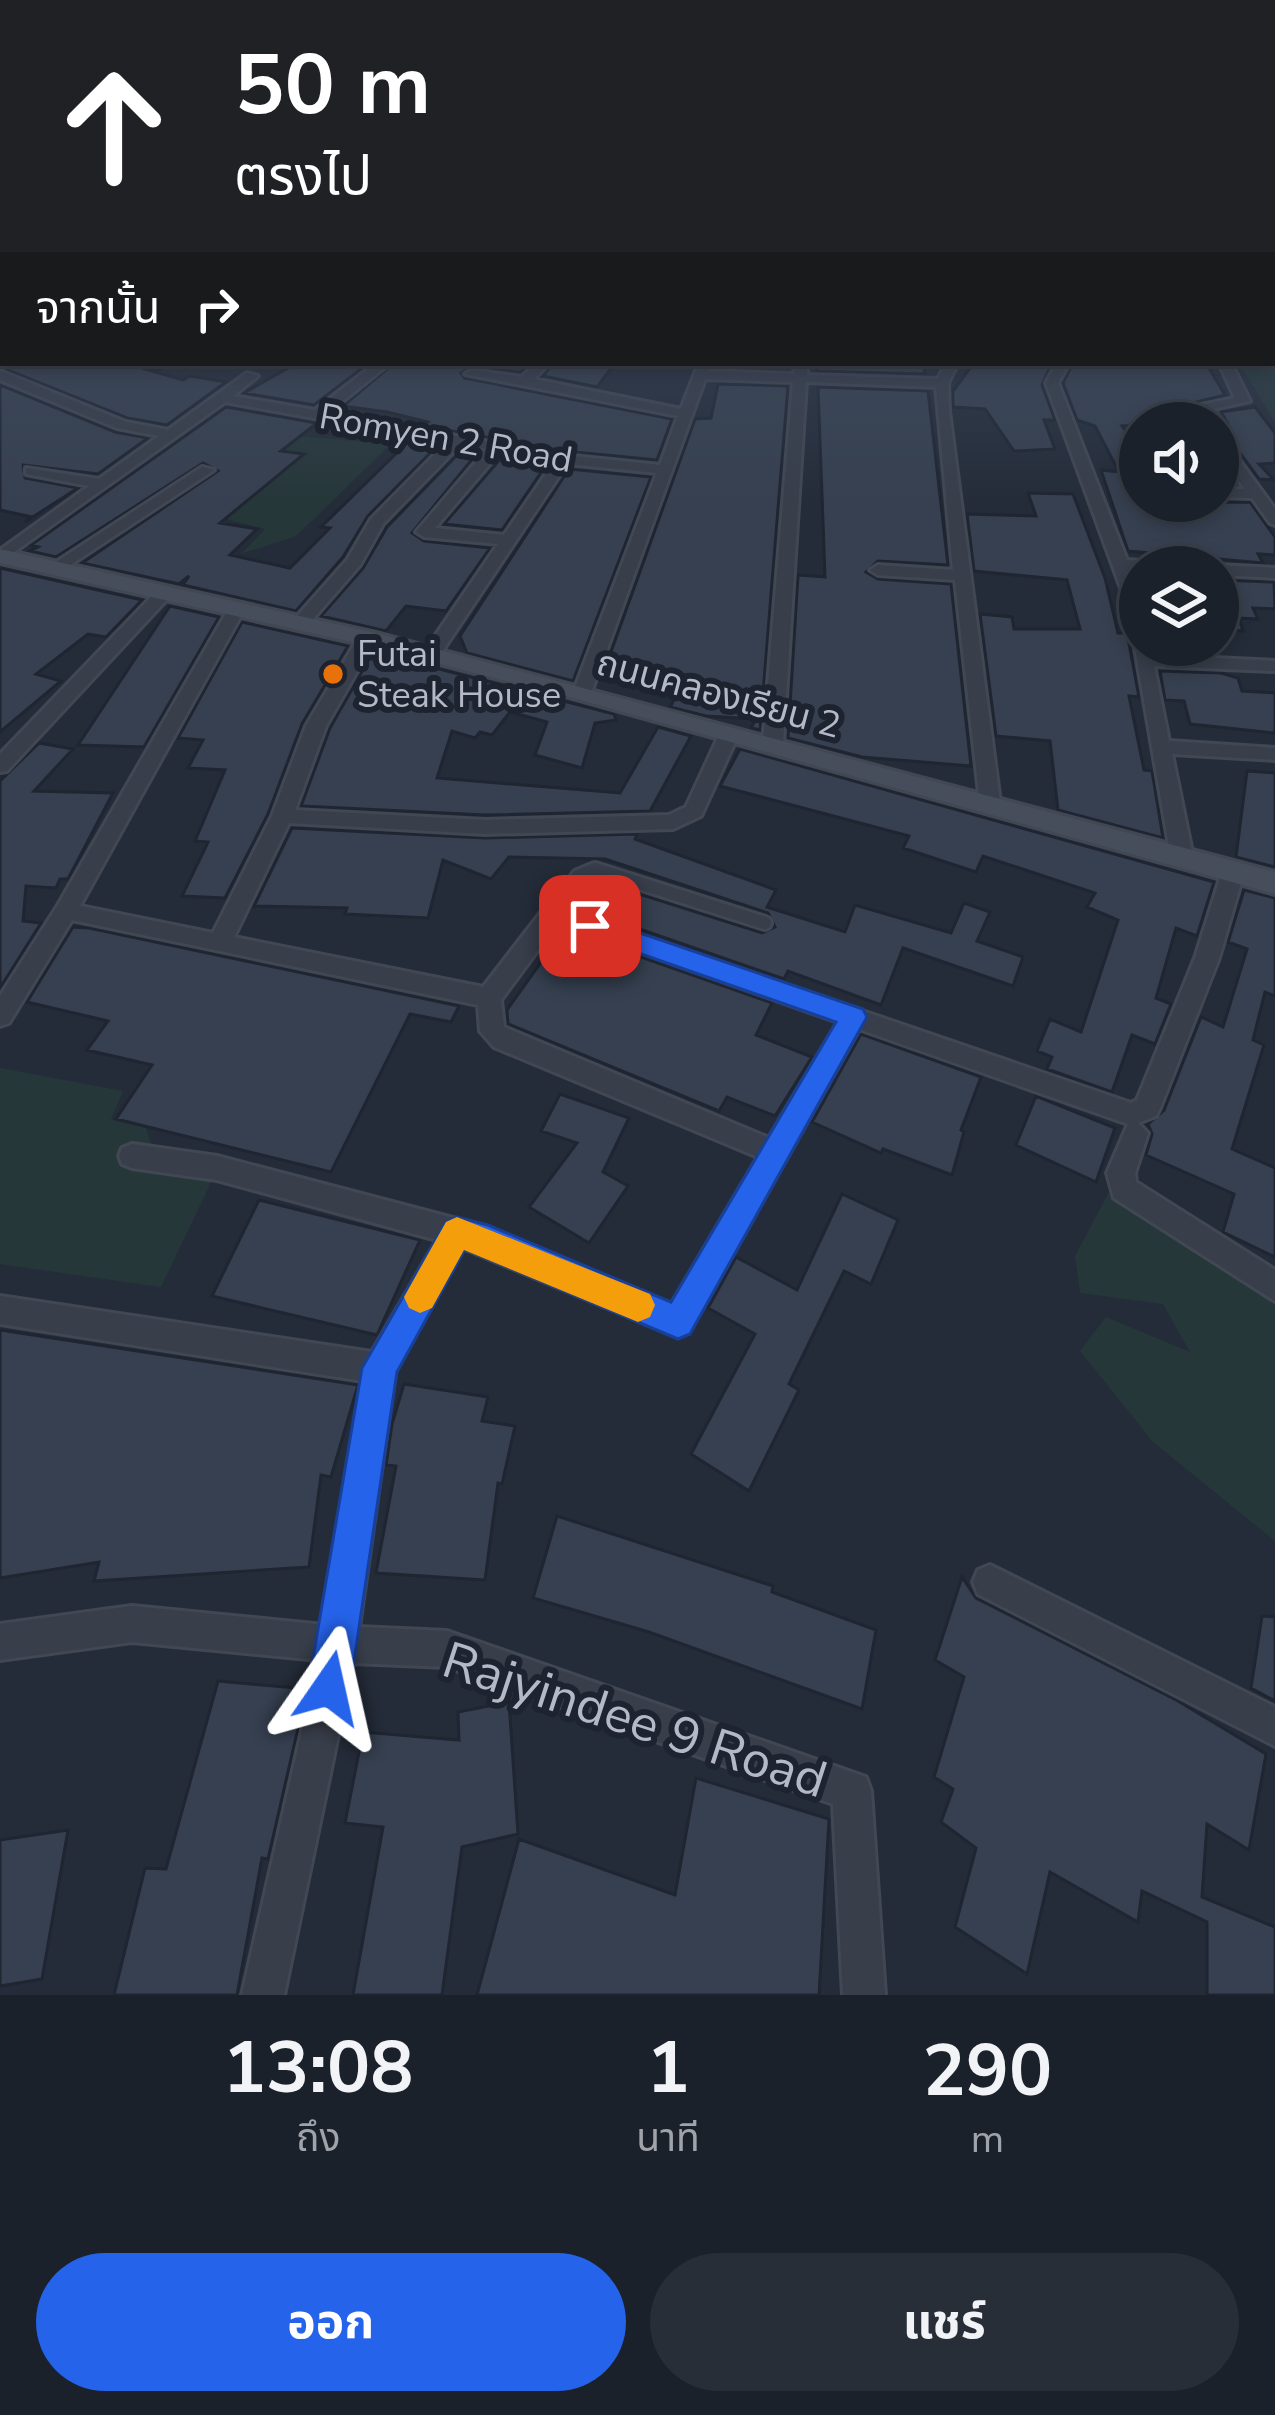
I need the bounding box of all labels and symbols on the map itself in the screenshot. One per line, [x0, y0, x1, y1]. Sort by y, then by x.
street label: Romyen 2 Road [315, 392, 576, 485]
place label: Futai Steak House [357, 630, 561, 720]
street label: ถนนคลองเรียน 2 [591, 638, 846, 751]
marker: Futai Steak House [320, 661, 346, 687]
pin [539, 875, 641, 977]
position arrow [266, 1625, 392, 1751]
street label: Rajyindee 9 Road [434, 1625, 836, 1815]

